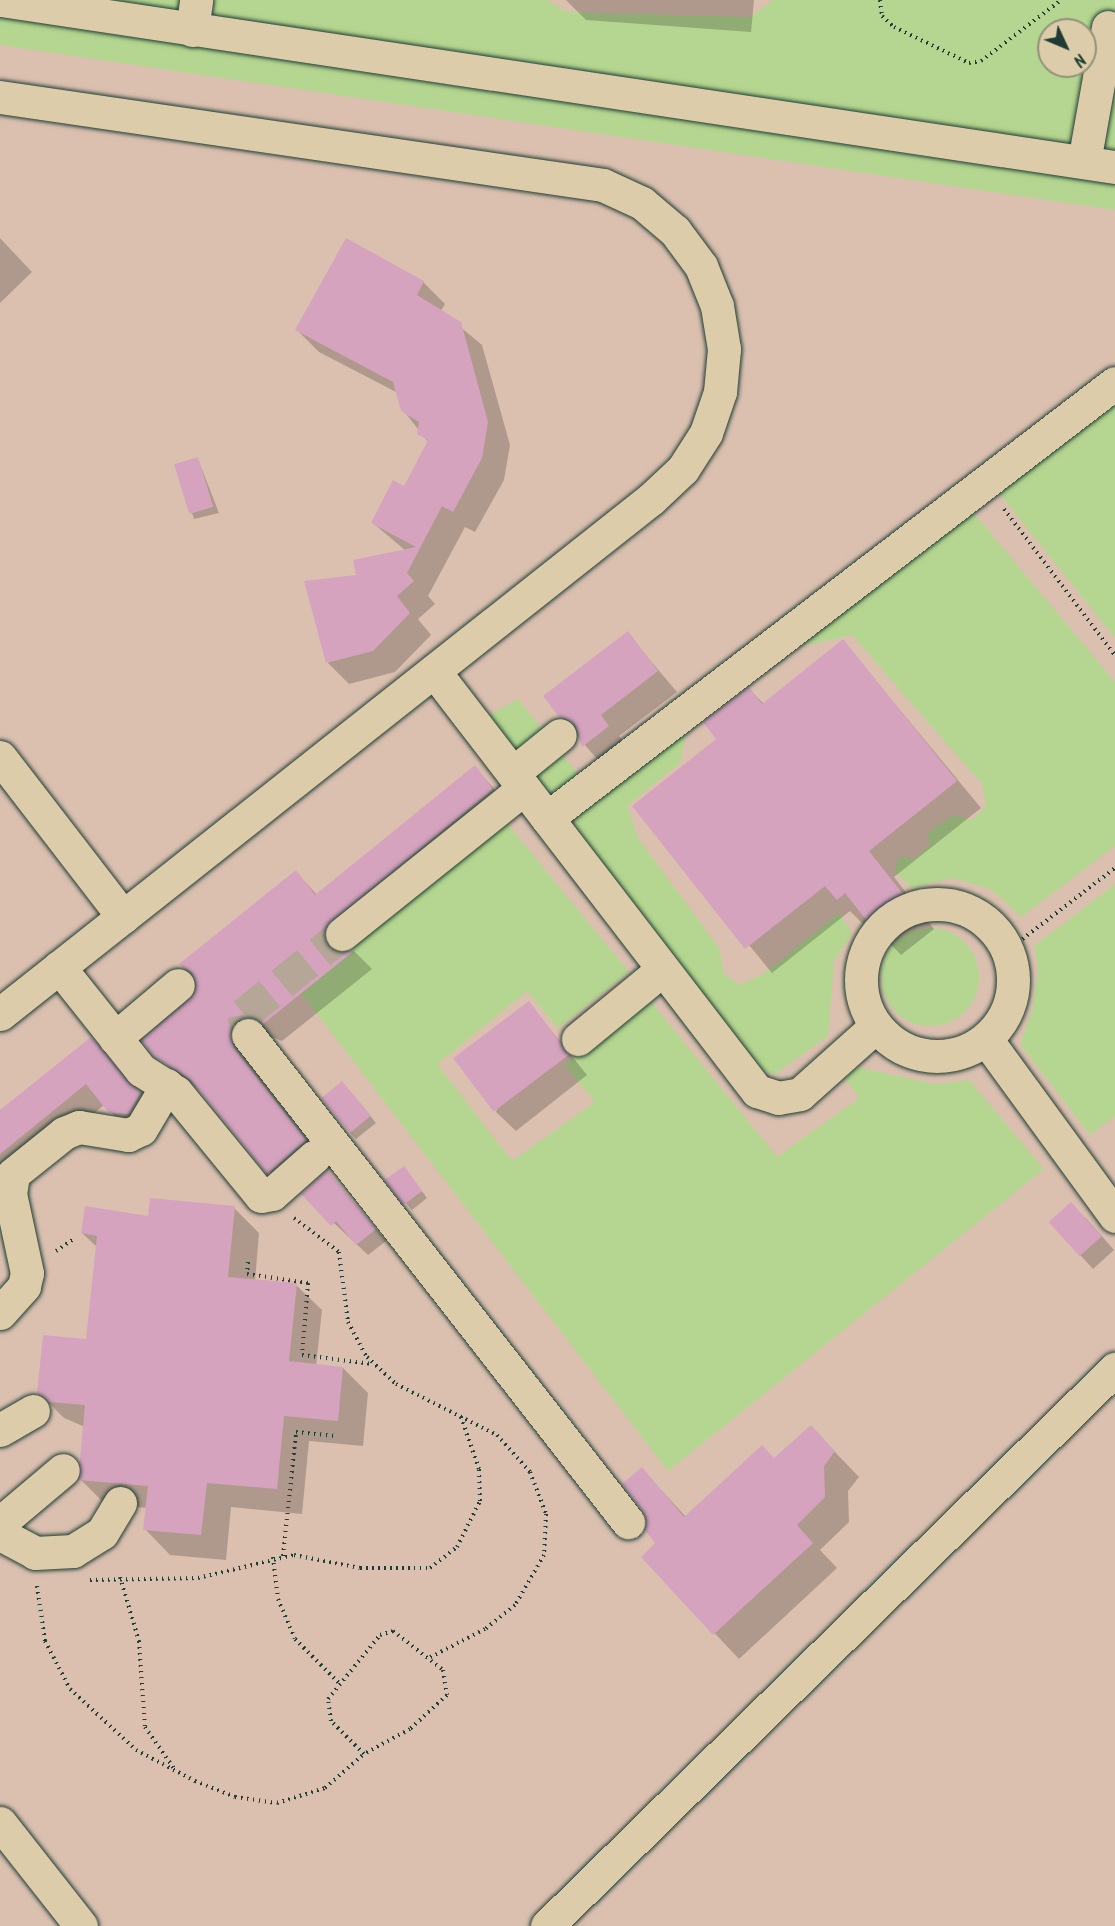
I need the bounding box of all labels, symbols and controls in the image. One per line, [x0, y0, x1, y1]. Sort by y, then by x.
north arrow [1037, 18, 1097, 78]
text: N [1066, 47, 1091, 72]

